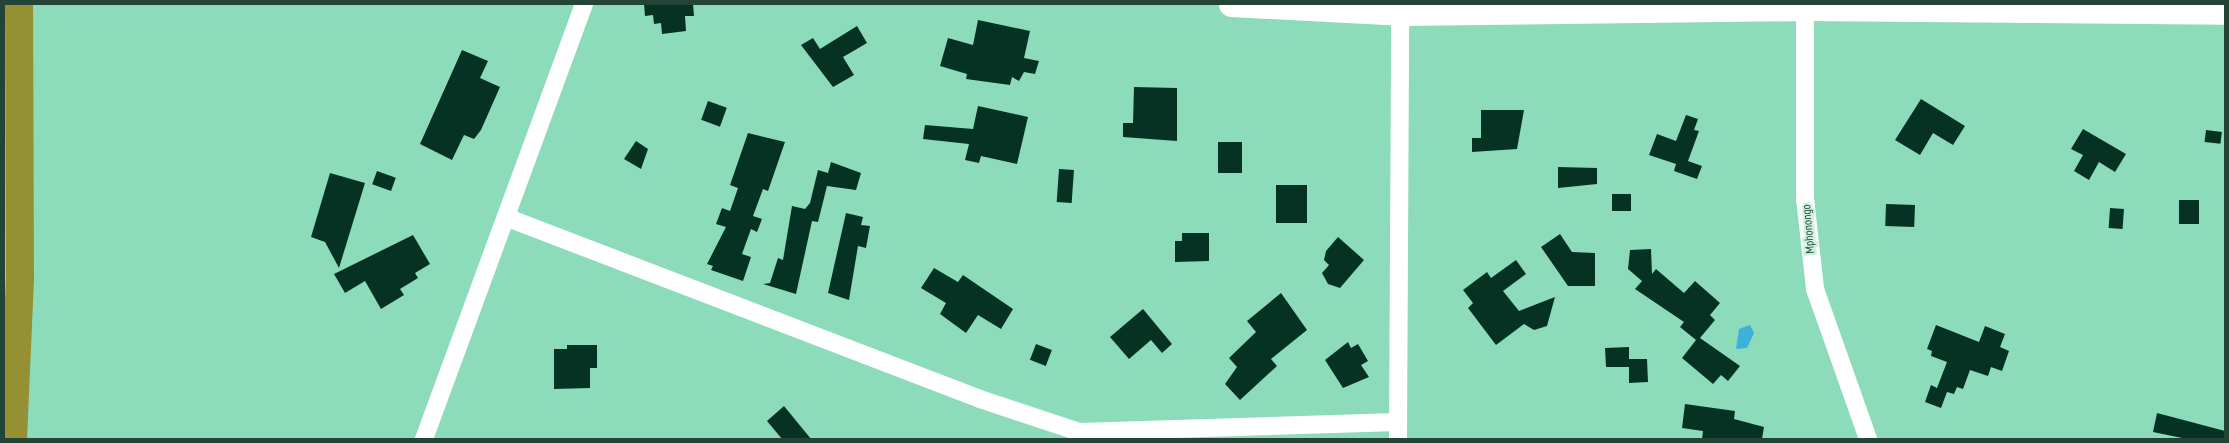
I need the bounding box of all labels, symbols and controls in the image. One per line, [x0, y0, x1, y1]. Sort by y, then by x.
street label: Mphonongo [1799, 204, 1817, 254]

